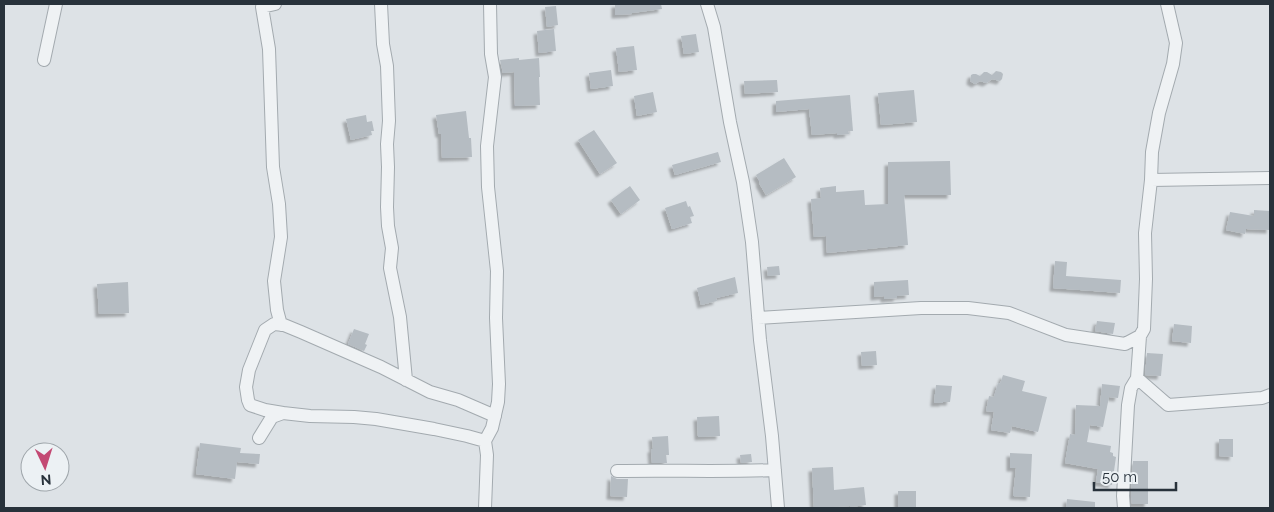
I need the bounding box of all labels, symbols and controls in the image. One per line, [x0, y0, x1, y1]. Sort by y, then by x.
north arrow [20, 442, 70, 492]
scale bar [1094, 460, 1176, 492]
text: 50 m [1102, 468, 1137, 486]
text: N [40, 472, 52, 488]

